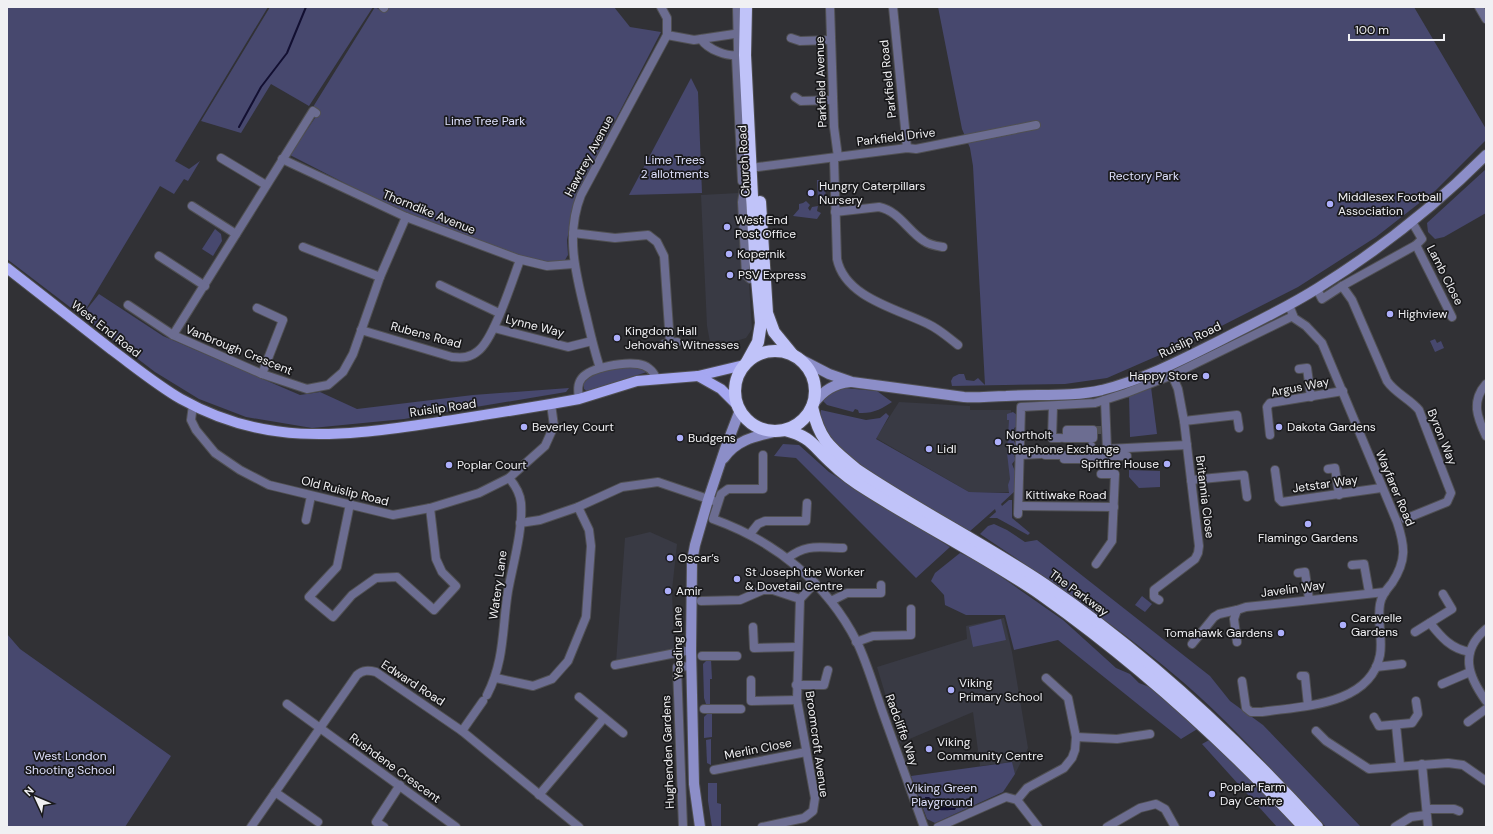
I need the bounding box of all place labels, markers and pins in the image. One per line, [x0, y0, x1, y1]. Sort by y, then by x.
place label: Hungry Caterpillars Nursery [819, 178, 925, 208]
marker: Hungry Caterpillars Nursery [806, 188, 816, 198]
place label: Middlesex Football Association [1338, 189, 1441, 219]
marker: Middlesex Football Association [1325, 199, 1335, 209]
place label: West End Post Office [735, 212, 796, 242]
marker: West End Post Office [722, 222, 732, 232]
place label: Kopernik [737, 246, 785, 262]
marker: Kopernik [724, 249, 734, 259]
place label: PSV Express [738, 267, 806, 283]
marker: PSV Express [725, 270, 735, 280]
place label: Highview [1398, 306, 1447, 322]
marker: Highview [1385, 309, 1395, 319]
place label: Kingdom Hall Jehovah's Witnesses [625, 323, 739, 353]
marker: Kingdom Hall Jehovah's Witnesses [612, 333, 622, 343]
place label: Happy Store [1129, 368, 1198, 384]
marker: Happy Store [1201, 371, 1211, 381]
place label: Beverley Court [532, 419, 614, 435]
place label: Dakota Gardens [1287, 419, 1376, 435]
marker: Beverley Court [519, 422, 529, 432]
marker: Dakota Gardens [1274, 422, 1284, 432]
place label: Northolt Telephone Exchange [1006, 427, 1120, 457]
place label: Budgens [688, 430, 736, 446]
marker: Budgens [675, 433, 685, 443]
marker: Northolt Telephone Exchange [993, 437, 1003, 447]
place label: Lidl [937, 441, 956, 457]
marker: Lidl [924, 444, 934, 454]
place label: Spitfire House [1081, 456, 1159, 472]
place label: Poplar Court [457, 457, 527, 473]
marker: Spitfire House [1162, 459, 1172, 469]
marker: Poplar Court [444, 460, 454, 470]
marker: Flamingo Gardens [1303, 519, 1313, 529]
place label: Flamingo Gardens [1258, 530, 1358, 546]
place label: Oscar’s [678, 550, 719, 566]
marker: Oscar’s [665, 553, 675, 563]
place label: St Joseph the Worker & Dovetail Centre [745, 564, 865, 594]
marker: St Joseph the Worker & Dovetail Centre [732, 574, 742, 584]
place label: Amir [676, 583, 703, 599]
marker: Amir [663, 586, 673, 596]
place label: Caravelle Gardens [1351, 610, 1402, 640]
marker: Caravelle Gardens [1338, 620, 1348, 630]
place label: Tomahawk Gardens [1164, 625, 1273, 641]
marker: Tomahawk Gardens [1276, 628, 1286, 638]
place label: Viking Primary School [959, 675, 1042, 705]
marker: Viking Primary School [946, 685, 956, 695]
place label: Viking Community Centre [937, 734, 1044, 764]
marker: Viking Community Centre [924, 744, 934, 754]
place label: Poplar Farm Day Centre [1220, 779, 1286, 809]
marker: Poplar Farm Day Centre [1207, 789, 1217, 799]

